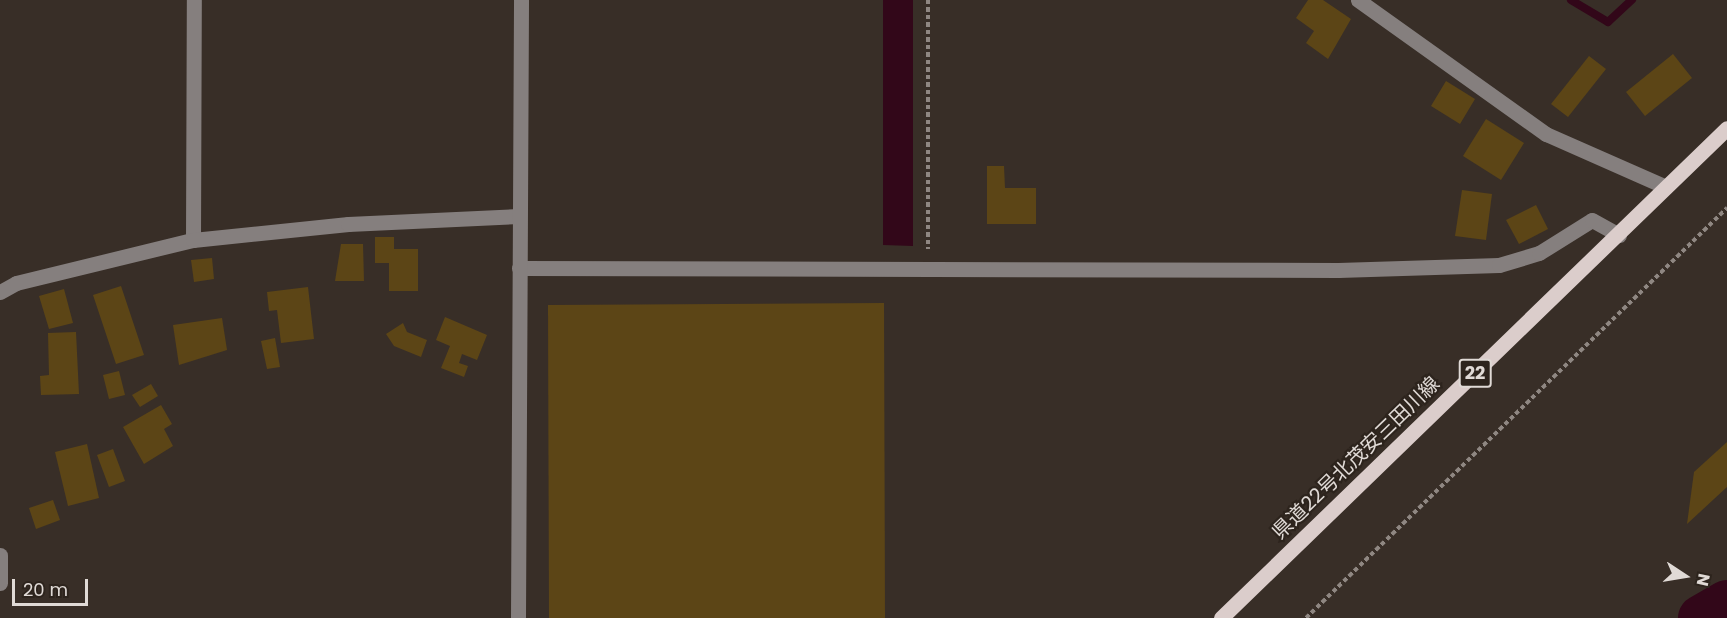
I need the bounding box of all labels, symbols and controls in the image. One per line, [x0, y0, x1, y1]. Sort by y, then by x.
road number: 22 [1458, 358, 1492, 388]
street label: 県道22号北茂安三田川線 [1267, 372, 1445, 544]
north arrow [1655, 546, 1715, 606]
scale bar [15, 567, 92, 605]
text: N [1691, 572, 1716, 588]
text: 20 m [23, 577, 68, 602]

